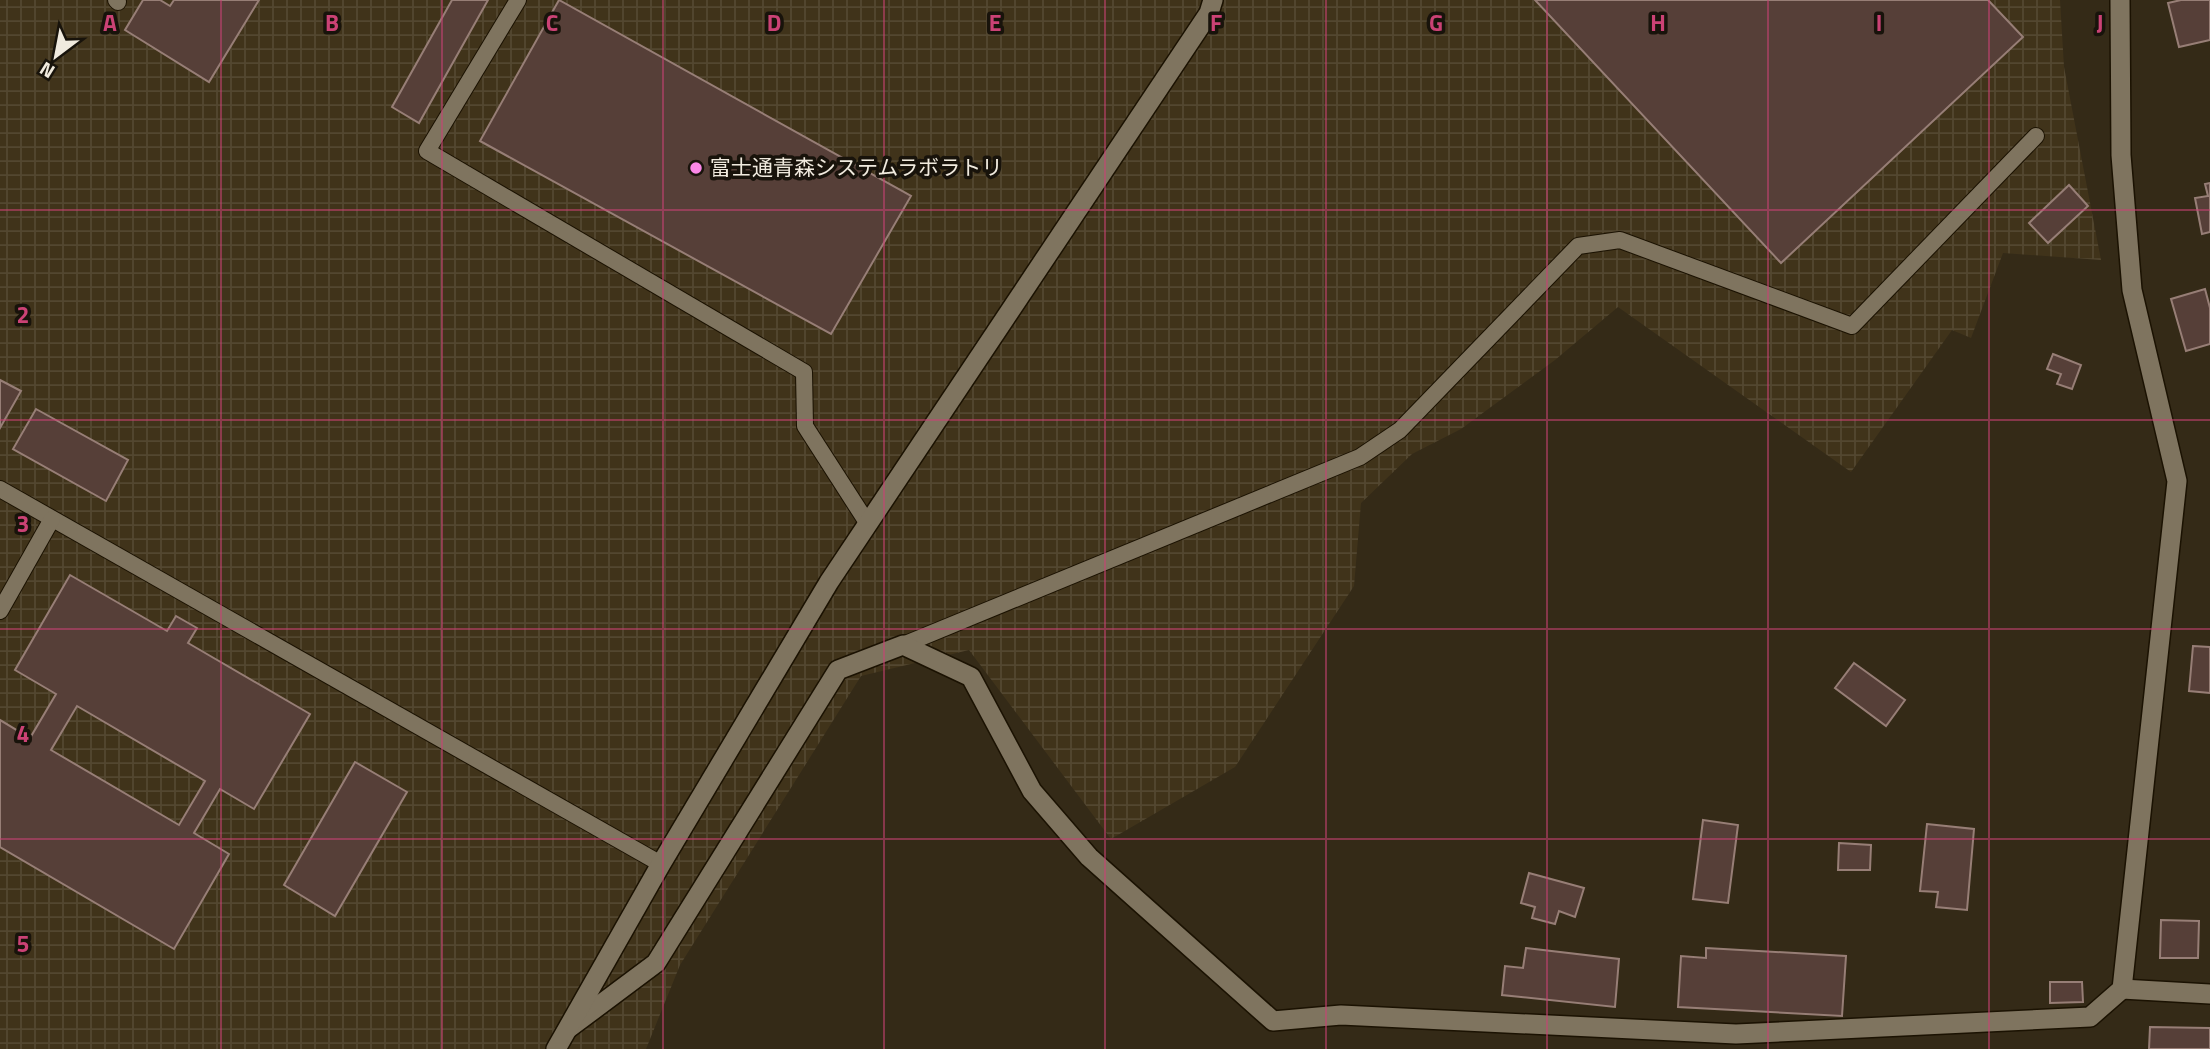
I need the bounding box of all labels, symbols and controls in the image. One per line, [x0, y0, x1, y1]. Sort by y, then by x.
text: A [103, 5, 117, 40]
text: B [325, 5, 339, 40]
text: C [546, 5, 558, 40]
text: D [767, 5, 781, 40]
text: E [989, 5, 1001, 40]
text: F [1210, 5, 1222, 40]
text: G [1429, 5, 1443, 40]
text: H [1650, 5, 1666, 40]
text: I [1876, 5, 1882, 40]
text: J [2097, 5, 2103, 40]
north arrow [21, 21, 91, 91]
text: N [33, 55, 60, 87]
place label: 富士通青森システムラボラトリ [710, 151, 1002, 183]
marker: 富士通青森システムラボラトリ [688, 160, 704, 176]
text: 2 [17, 297, 29, 332]
text: 3 [17, 506, 29, 541]
text: 4 [17, 716, 29, 751]
text: 5 [17, 926, 29, 961]

